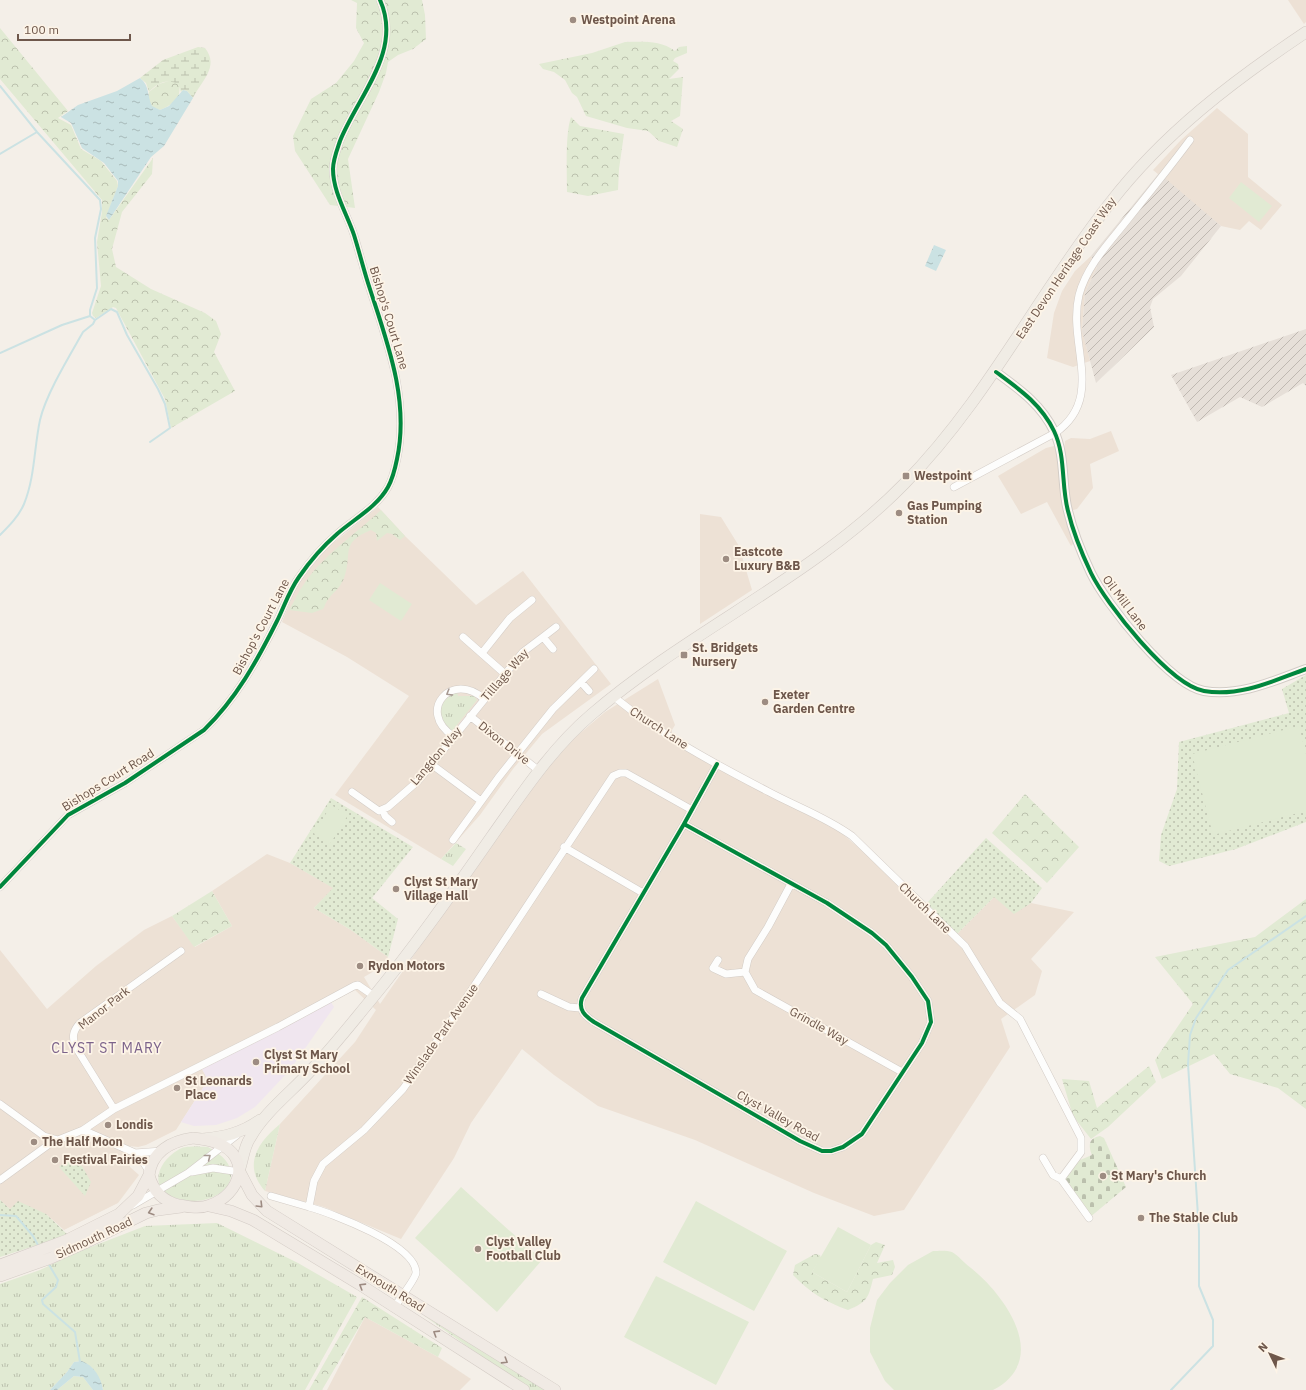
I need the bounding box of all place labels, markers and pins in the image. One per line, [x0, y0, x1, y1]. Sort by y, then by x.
place label: Westpoint Arena [581, 12, 676, 27]
marker: Westpoint Arena [568, 15, 578, 25]
place label: Westpoint [914, 468, 972, 483]
marker: Westpoint [901, 471, 911, 481]
place label: Gas Pumping Station [907, 498, 982, 527]
marker: Gas Pumping Station [894, 508, 904, 518]
place label: Eastcote Luxury B&B [734, 544, 800, 573]
marker: Eastcote Luxury B&B [721, 554, 731, 564]
place label: St. Bridgets Nursery [692, 640, 758, 669]
marker: St. Bridgets Nursery [679, 650, 689, 660]
place label: Exeter Garden Centre [773, 687, 855, 716]
marker: Exeter Garden Centre [760, 697, 770, 707]
place label: Clyst St Mary Village Hall [404, 874, 479, 903]
marker: Clyst St Mary Village Hall [391, 884, 401, 894]
place label: Rydon Motors [368, 958, 445, 973]
marker: Rydon Motors [355, 961, 365, 971]
place label: Clyst St Mary Primary School [264, 1047, 350, 1076]
marker: Clyst St Mary Primary School [251, 1057, 261, 1067]
place label: St Leonards Place [185, 1073, 252, 1102]
marker: St Leonards Place [172, 1083, 182, 1093]
place label: Londis [116, 1117, 153, 1132]
marker: Londis [103, 1120, 113, 1130]
place label: The Half Moon [42, 1134, 123, 1149]
marker: The Half Moon [29, 1137, 39, 1147]
place label: Festival Fairies [63, 1152, 148, 1167]
marker: Festival Fairies [50, 1155, 60, 1165]
place label: St Mary's Church [1111, 1168, 1206, 1183]
marker: St Mary's Church [1098, 1171, 1108, 1181]
place label: The Stable Club [1149, 1210, 1238, 1225]
marker: The Stable Club [1136, 1213, 1146, 1223]
place label: Clyst Valley Football Club [486, 1234, 561, 1263]
marker: Clyst Valley Football Club [473, 1244, 483, 1254]

